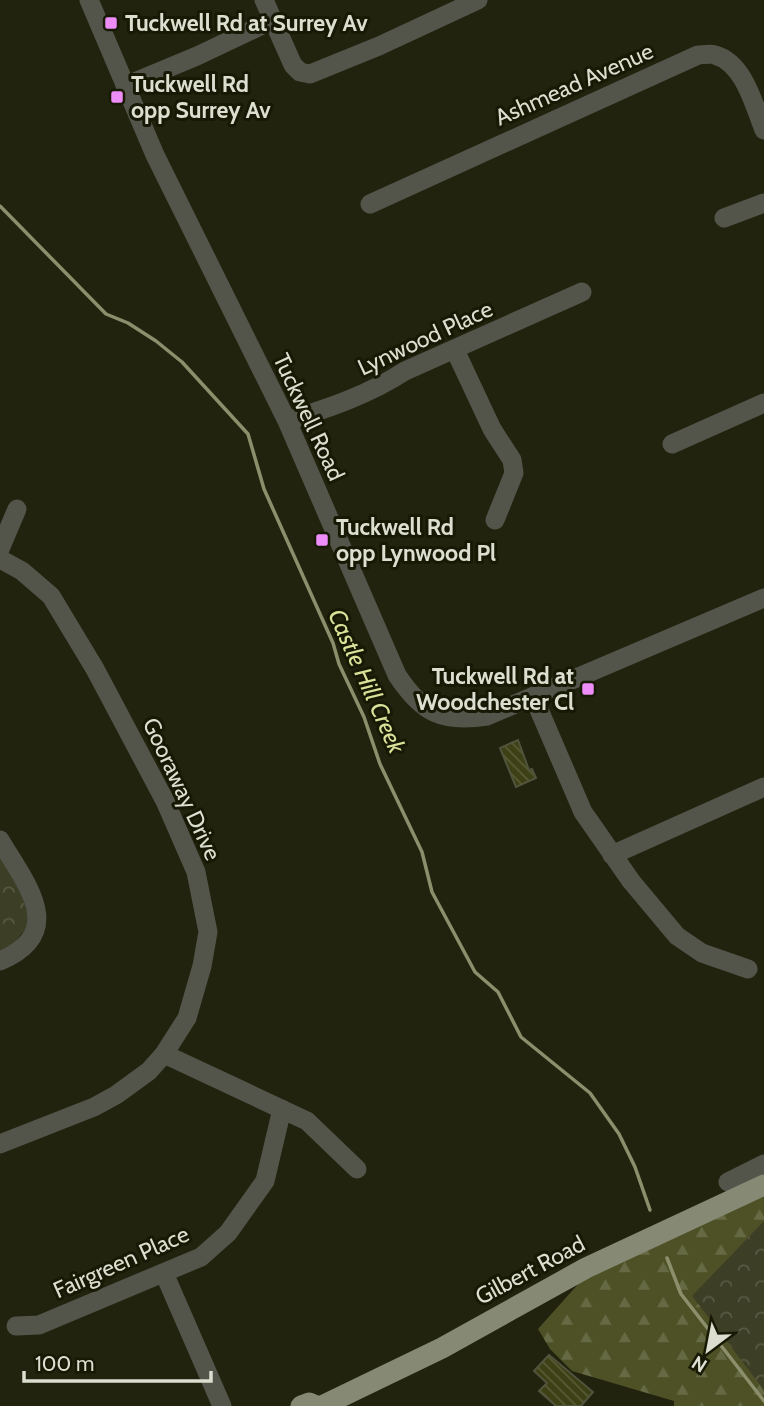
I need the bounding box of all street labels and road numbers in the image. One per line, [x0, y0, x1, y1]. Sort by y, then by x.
street label: Ashmead Avenue [491, 37, 658, 131]
street label: Lynwood Place [353, 294, 497, 381]
street label: Tuckwell Road [267, 349, 351, 485]
street label: Gooraway Drive [137, 713, 227, 865]
street label: Fairgreen Place [49, 1220, 193, 1304]
street label: Gilbert Road [470, 1229, 590, 1311]

